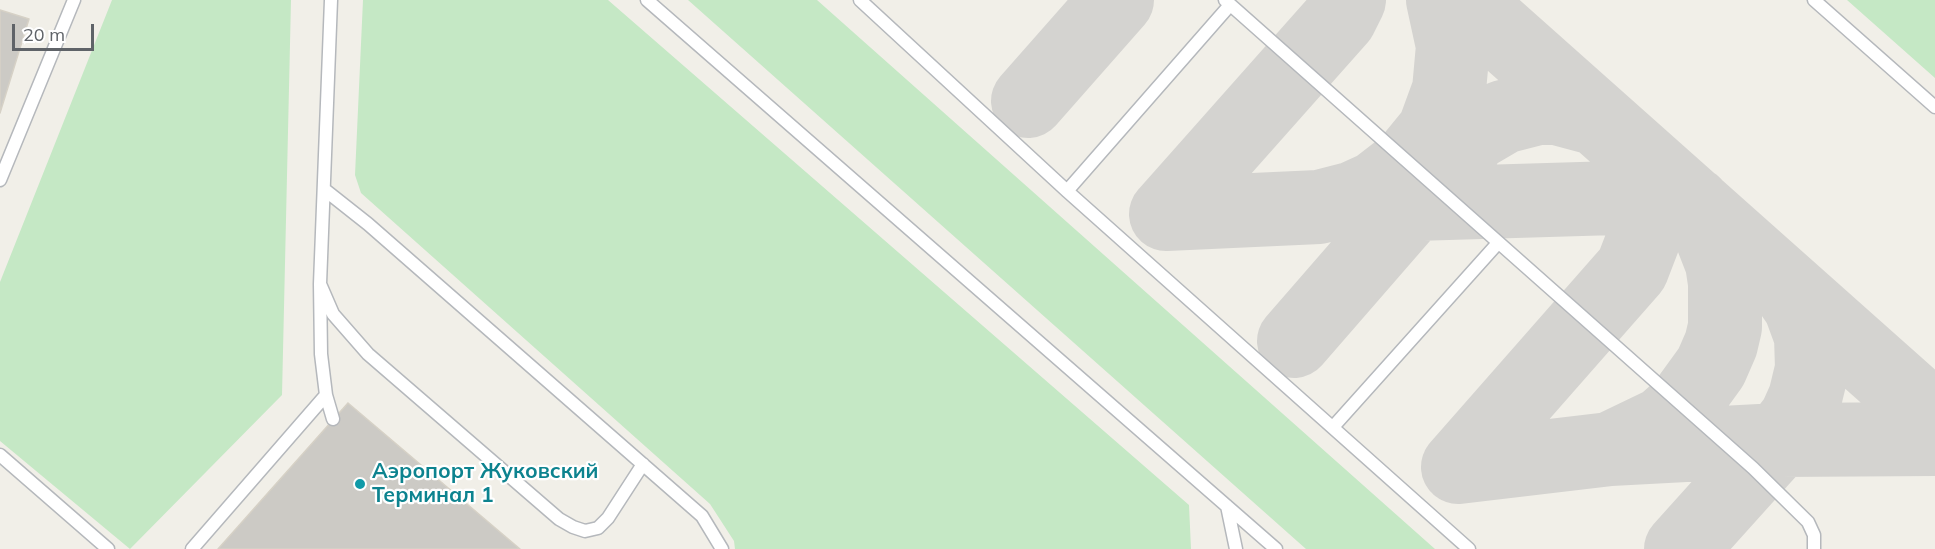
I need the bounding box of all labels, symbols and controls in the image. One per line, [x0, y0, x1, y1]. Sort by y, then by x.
scale bar [15, 12, 98, 50]
text: 20 m [23, 23, 65, 46]
place label: Аэропорт Жуковский Терминал 1 [372, 459, 598, 509]
marker: Аэропорт Жуковский Терминал 1 [353, 477, 367, 491]

